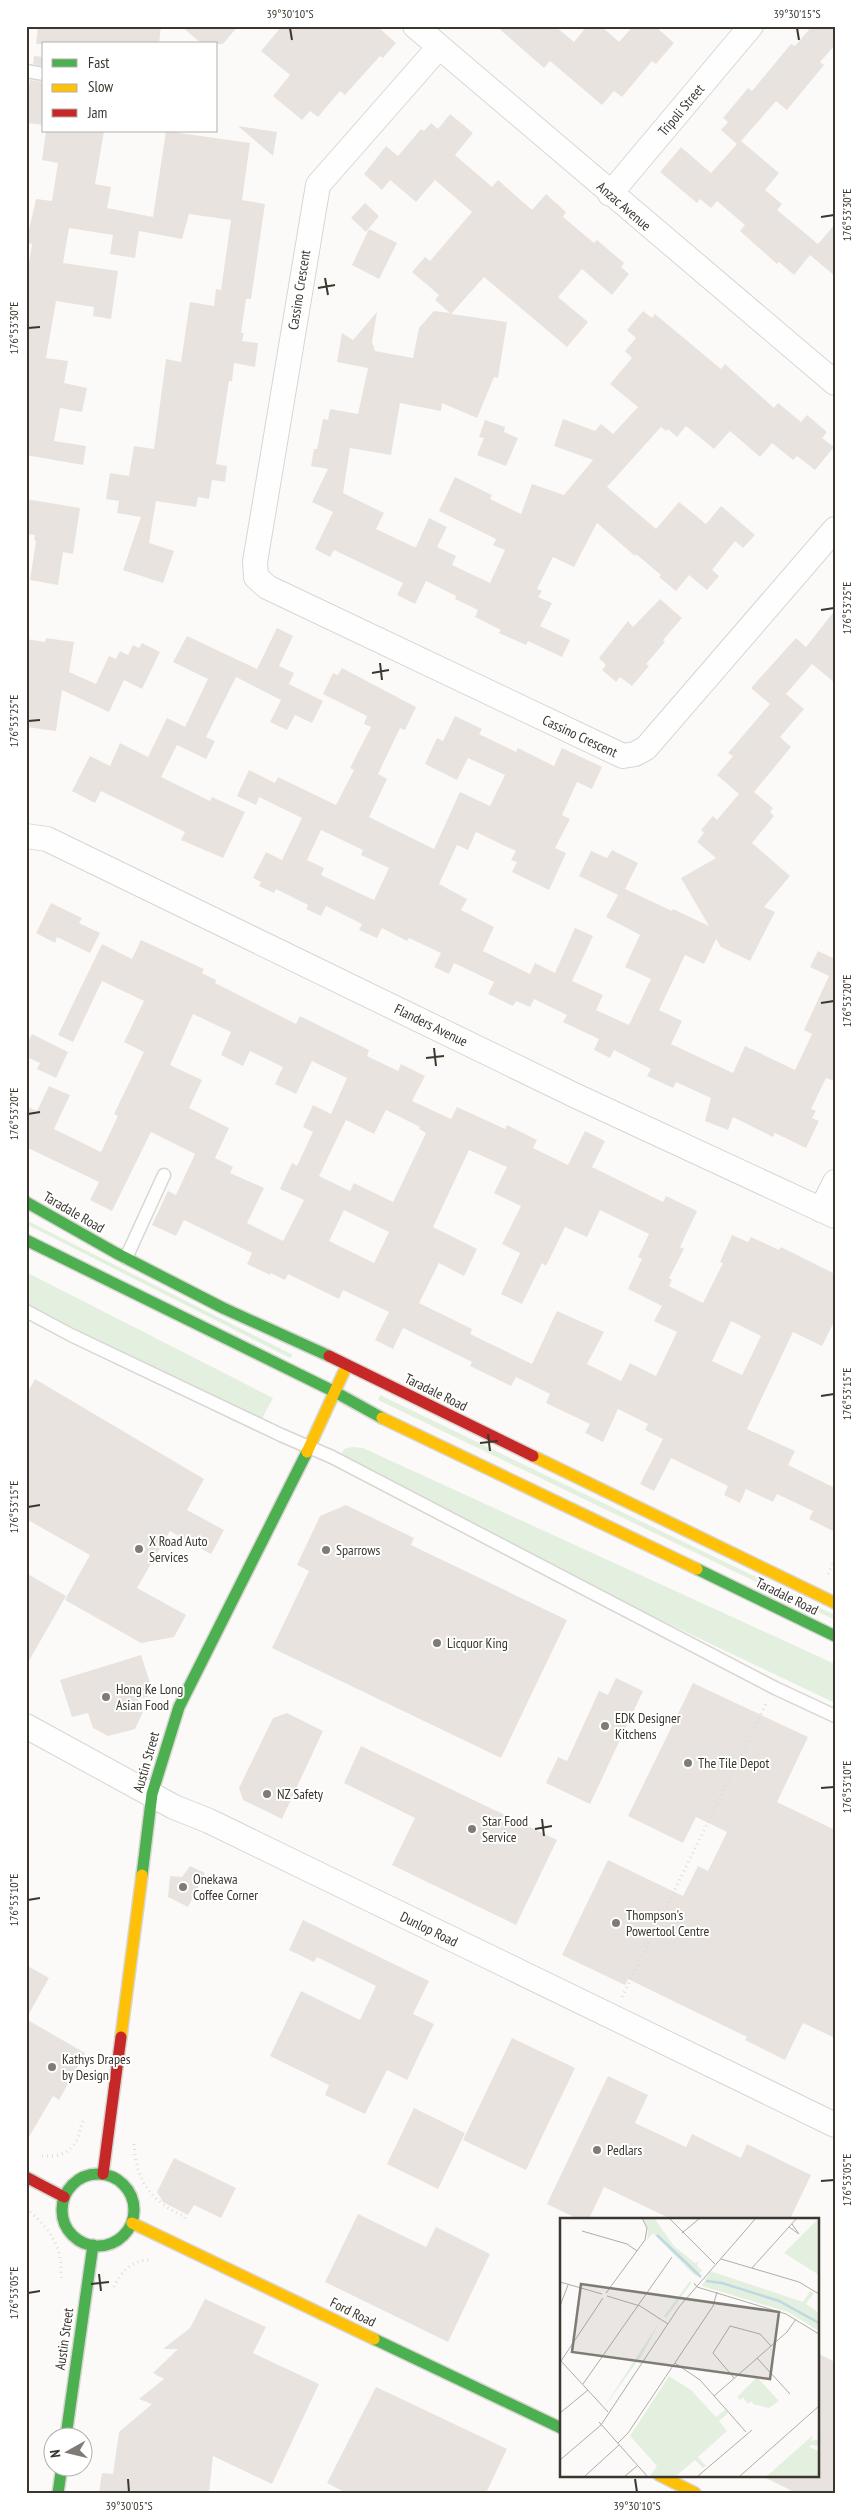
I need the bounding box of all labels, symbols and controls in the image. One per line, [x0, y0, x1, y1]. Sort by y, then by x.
text: 39°30'10"S [266, 6, 314, 21]
text: 39°30'15"S [773, 6, 821, 21]
legend [42, 42, 218, 132]
text: Fast [88, 53, 109, 72]
text: Slow [88, 77, 113, 96]
street label: Tripoli Street [654, 80, 708, 140]
text: Jam [87, 103, 107, 122]
street label: Anzac Avenue [593, 178, 655, 235]
text: 176°53'30"E [839, 189, 854, 241]
street label: Cassino Crescent [284, 249, 314, 331]
text: 176°53'30"E [6, 302, 21, 354]
text: 176°53'25"E [839, 582, 854, 634]
text: 176°53'25"E [6, 695, 21, 747]
street label: Cassino Crescent [540, 711, 620, 761]
text: 176°53'20"E [839, 975, 854, 1027]
street label: Flanders Avenue [391, 1000, 471, 1051]
text: 176°53'20"E [6, 1088, 21, 1140]
street label: Taradale Road [40, 1187, 108, 1237]
text: 176°53'15"E [839, 1368, 854, 1420]
street label: Taradale Road [402, 1369, 470, 1415]
text: 176°53'15"E [6, 1481, 21, 1533]
place label: X Road Auto Services [149, 1532, 208, 1566]
place label: Sparrows [336, 1541, 381, 1559]
marker: X Road Auto Services [133, 1543, 145, 1555]
marker: Sparrows [320, 1544, 332, 1556]
street label: Taradale Road [753, 1573, 821, 1619]
place label: Licquor King [447, 1634, 508, 1652]
marker: Licquor King [431, 1637, 443, 1649]
place label: Hong Ke Long Asian Food [116, 1680, 183, 1714]
marker: Hong Ke Long Asian Food [100, 1691, 112, 1703]
place label: EDK Designer Kitchens [615, 1709, 681, 1743]
marker: EDK Designer Kitchens [599, 1720, 611, 1732]
street label: Austin Street [129, 1729, 163, 1794]
place label: The Tile Depot [698, 1754, 769, 1772]
marker: The Tile Depot [682, 1757, 694, 1769]
text: 176°53'10"E [839, 1761, 854, 1813]
place label: NZ Safety [277, 1785, 324, 1803]
marker: NZ Safety [261, 1788, 273, 1800]
place label: Star Food Service [482, 1812, 528, 1846]
marker: Star Food Service [466, 1823, 478, 1835]
place label: Onekawa Coffee Corner [193, 1870, 258, 1904]
text: 176°53'10"E [6, 1874, 21, 1926]
marker: Onekawa Coffee Corner [177, 1881, 189, 1893]
place label: Thompson's Powertool Centre [626, 1906, 710, 1940]
street label: Dunlop Road [397, 1907, 461, 1951]
marker: Thompson's Powertool Centre [610, 1917, 622, 1929]
place label: Kathys Drapes by Design [62, 2050, 131, 2084]
marker: Kathys Drapes by Design [46, 2061, 58, 2073]
place label: Pedlars [607, 2141, 642, 2159]
marker: Pedlars [591, 2144, 603, 2156]
text: 176°53'05"E [839, 2154, 854, 2206]
inset map [560, 2218, 818, 2476]
text: 176°53'05"E [6, 2267, 21, 2319]
street label: Ford Road [327, 2293, 379, 2331]
street label: Austin Street [51, 2307, 77, 2371]
north arrow [42, 2426, 92, 2476]
text: N [46, 2449, 65, 2459]
text: 39°30'05"S [105, 2498, 153, 2513]
text: 39°30'10"S [613, 2498, 661, 2513]

